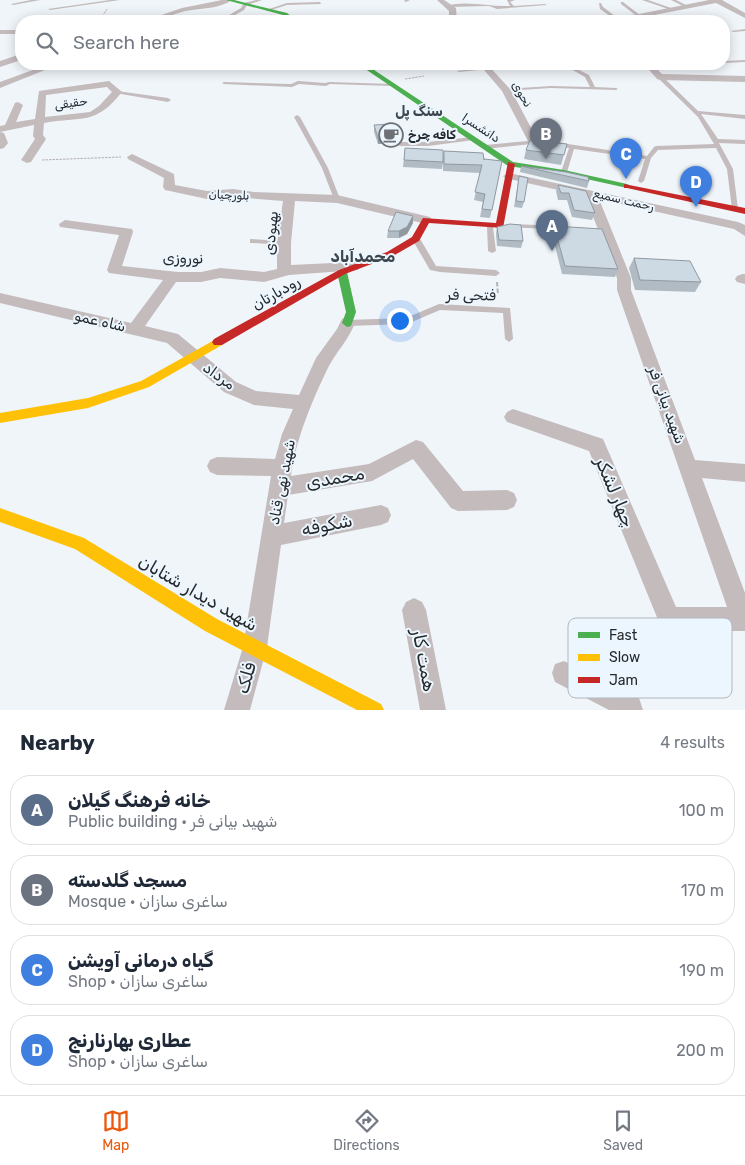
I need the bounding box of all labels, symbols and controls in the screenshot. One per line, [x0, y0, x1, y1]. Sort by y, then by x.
search box [15, 15, 730, 70]
icon: search [33, 29, 61, 57]
text: Search here [73, 31, 180, 54]
street label: نحوی [508, 78, 535, 110]
street label: حقیقی [54, 94, 89, 113]
district label: سنگ پل [395, 103, 443, 121]
street label: دانشسرا [459, 111, 503, 146]
pin: B [530, 118, 562, 159]
cafe icon: کافه چرخ [378, 122, 404, 148]
place label: کافه چرخ [408, 128, 456, 143]
pin: C [610, 138, 642, 179]
pin: D [680, 166, 712, 207]
street label: رحمت سمیع [592, 186, 656, 216]
street label: بلورچیان [208, 187, 250, 204]
street label: بهبودی [260, 210, 282, 256]
pin: A [536, 210, 568, 251]
district label: محمدآباد [331, 247, 395, 266]
street label: نوروزی [162, 249, 204, 268]
street label: رودبارتان [249, 272, 304, 315]
street label: فتحی فر [445, 286, 496, 304]
street label: شاه عمو [72, 306, 128, 336]
your location [387, 308, 413, 334]
street label: مرداد [199, 358, 239, 394]
street label: شهید بیانی فر [644, 363, 689, 446]
street label: شهید نهی قناد [265, 438, 299, 526]
street label: چهار لشکر [590, 452, 640, 531]
street label: محمدی [304, 462, 366, 494]
street label: شکوفه [300, 509, 354, 541]
street label: شهید دیدار شتابان [134, 550, 262, 636]
legend [568, 618, 732, 698]
street label: همت کار [407, 626, 441, 693]
text: Fast [609, 627, 638, 644]
text: Slow [609, 649, 640, 666]
street label: فلک [231, 660, 261, 696]
text: Jam [609, 672, 638, 689]
text: Nearby [20, 730, 95, 755]
text: 4 results [660, 733, 725, 752]
text: خانه فرهنگ گیلان [68, 789, 211, 812]
text: A [31, 801, 43, 820]
text: 100 m [679, 801, 724, 820]
text: Public building · شهید بیانی فر [68, 812, 278, 831]
text: مسجد گلدسته [68, 869, 187, 892]
text: B [31, 881, 43, 900]
text: 170 m [681, 881, 724, 900]
text: Mosque · ساغری سازان [68, 892, 228, 911]
text: گیاه درمانی آویشن [68, 949, 214, 972]
text: C [31, 961, 43, 980]
text: 190 m [679, 961, 724, 980]
text: Shop · ساغری سازان [68, 972, 208, 991]
text: عطاری بهارنارنج [68, 1029, 191, 1052]
text: D [31, 1041, 43, 1060]
text: 200 m [676, 1041, 724, 1060]
text: Shop · ساغری سازان [68, 1052, 208, 1071]
tab: Map [102, 1107, 130, 1154]
tab: Directions [333, 1107, 400, 1154]
tab: Saved [603, 1107, 643, 1154]

